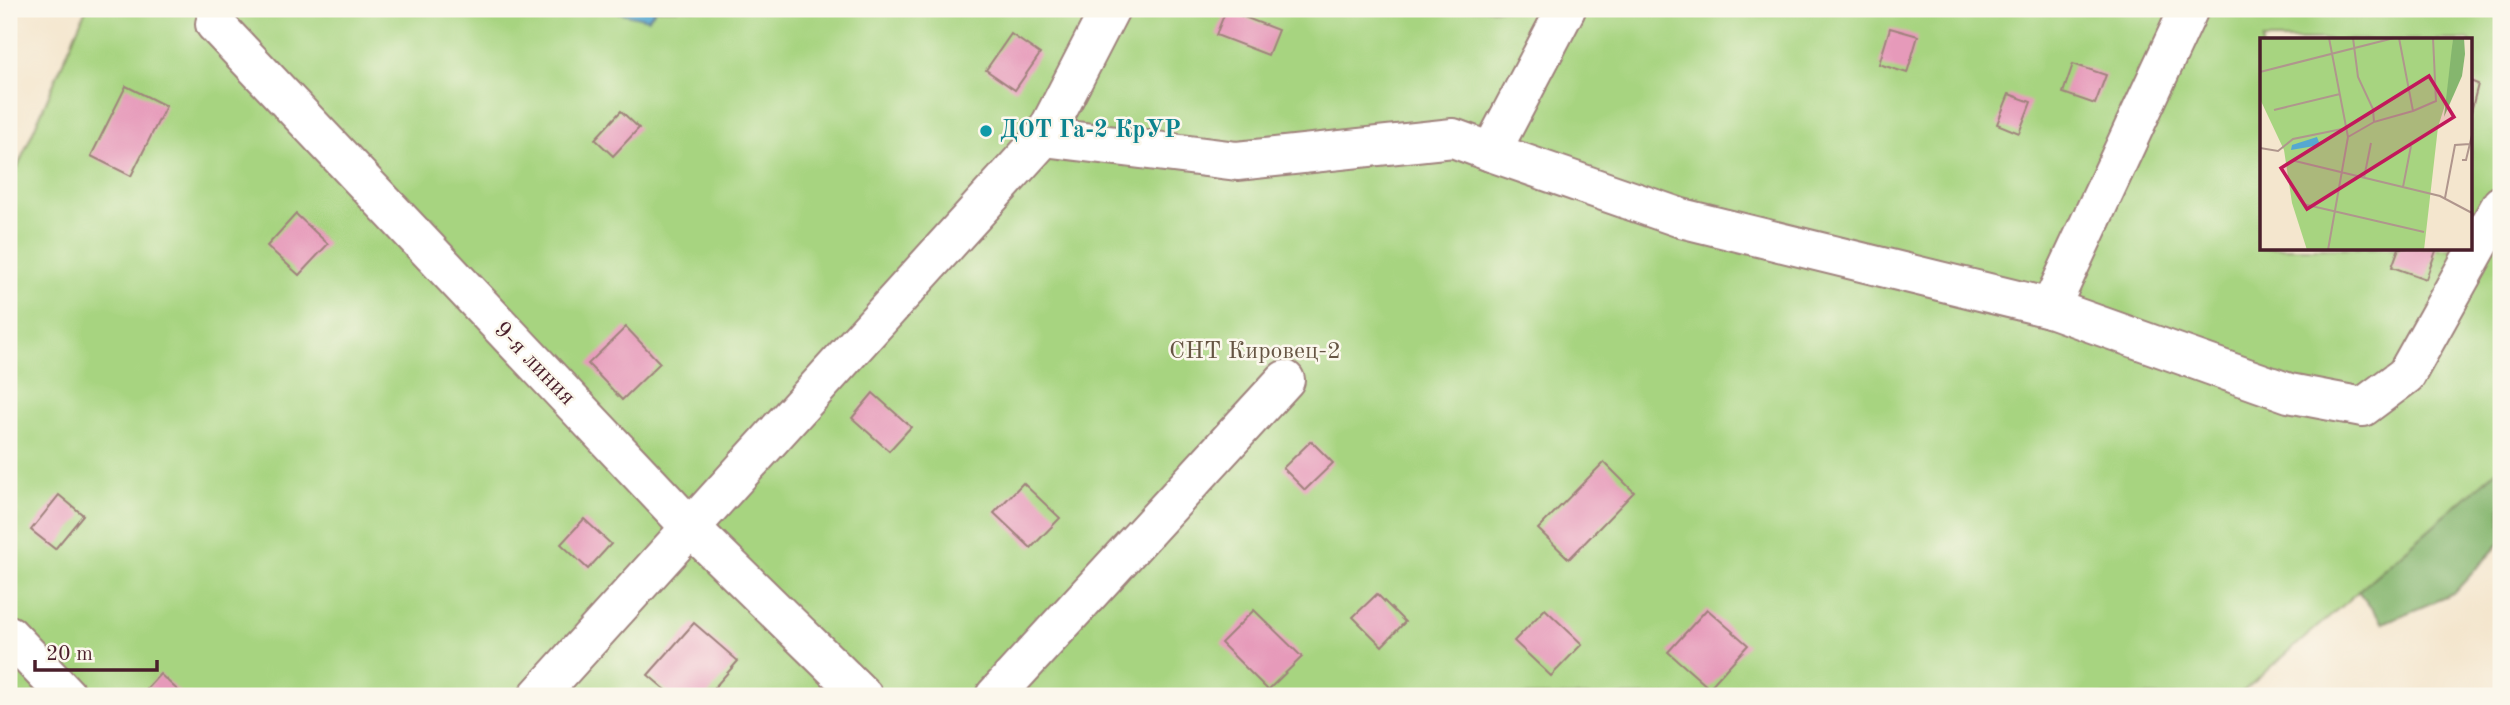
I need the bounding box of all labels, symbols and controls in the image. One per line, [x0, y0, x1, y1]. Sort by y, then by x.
inset map [2260, 38, 2472, 250]
place label: ДОТ Га-2 КрУР [1000, 119, 1181, 143]
marker: ДОТ Га-2 КрУР [978, 123, 994, 139]
street label: 9-я линия [489, 318, 579, 410]
park label: СНТ Кировец-2 [1169, 340, 1341, 364]
scale bar [35, 628, 158, 672]
text: 20 m [46, 644, 93, 665]

